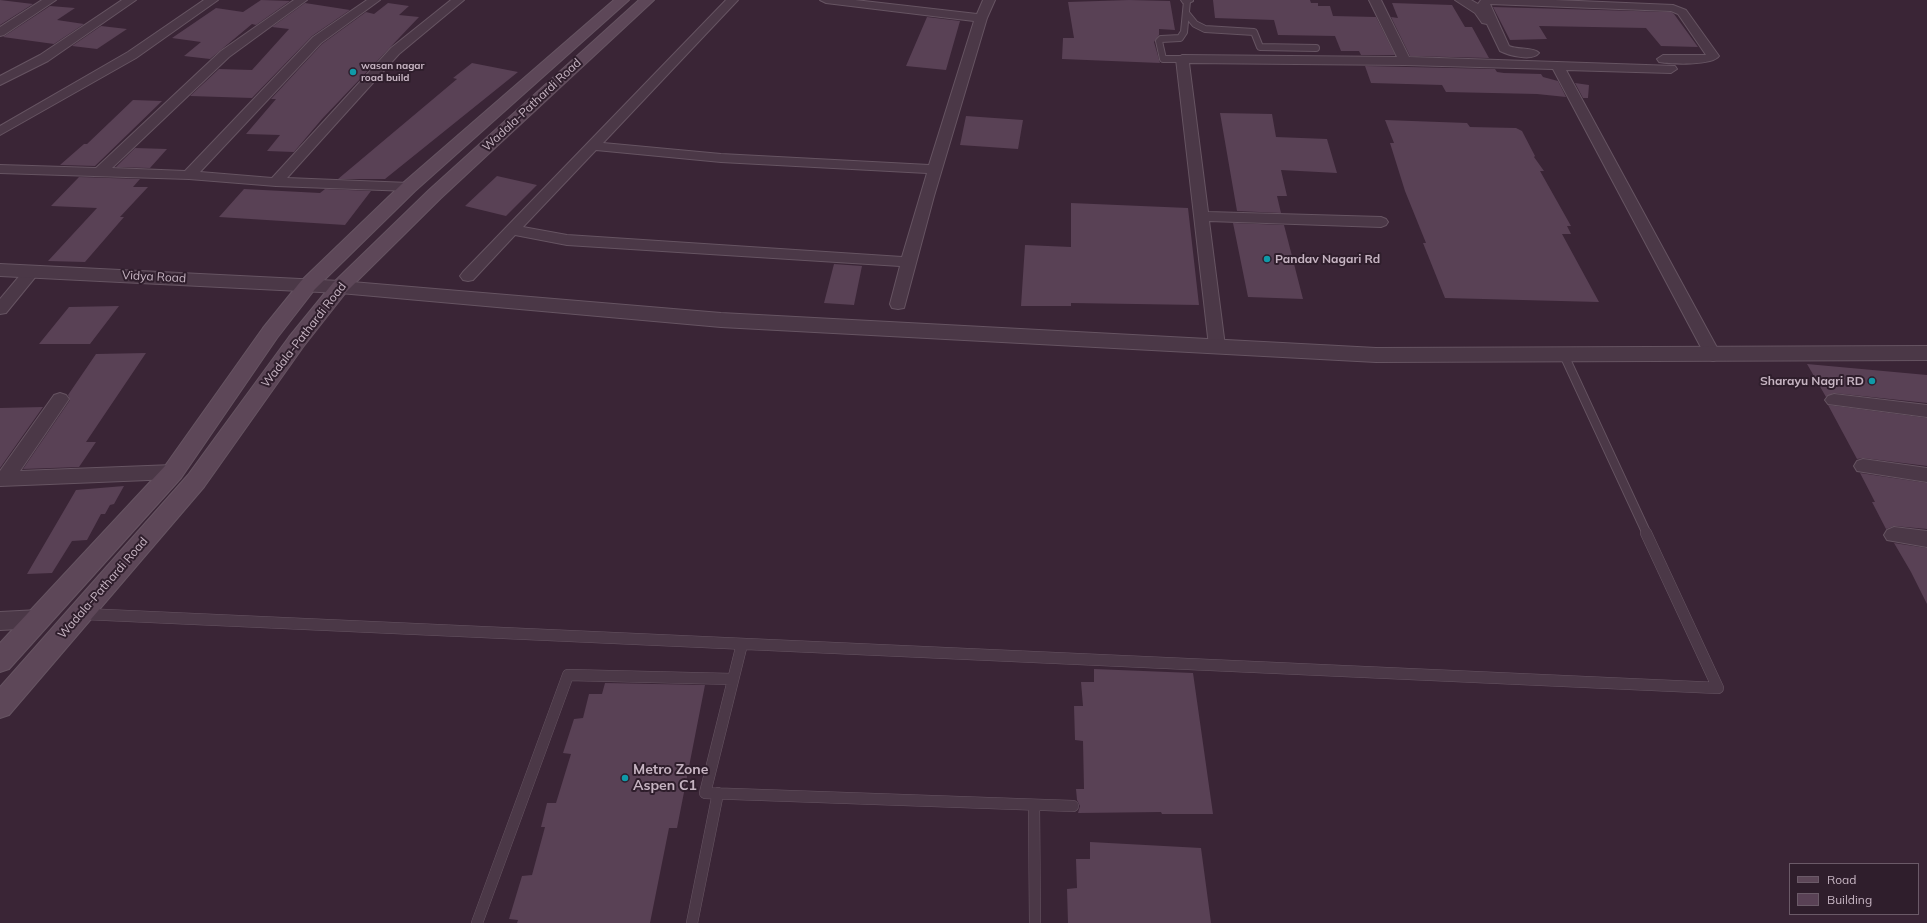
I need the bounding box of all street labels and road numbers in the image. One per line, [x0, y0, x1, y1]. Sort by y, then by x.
street label: Wadala-Pathardi Road [480, 56, 584, 154]
street label: Vidya Road [121, 268, 187, 286]
street label: Wadala-Pathardi Road [258, 280, 350, 390]
street label: Wadala-Pathardi Road [55, 534, 151, 642]

